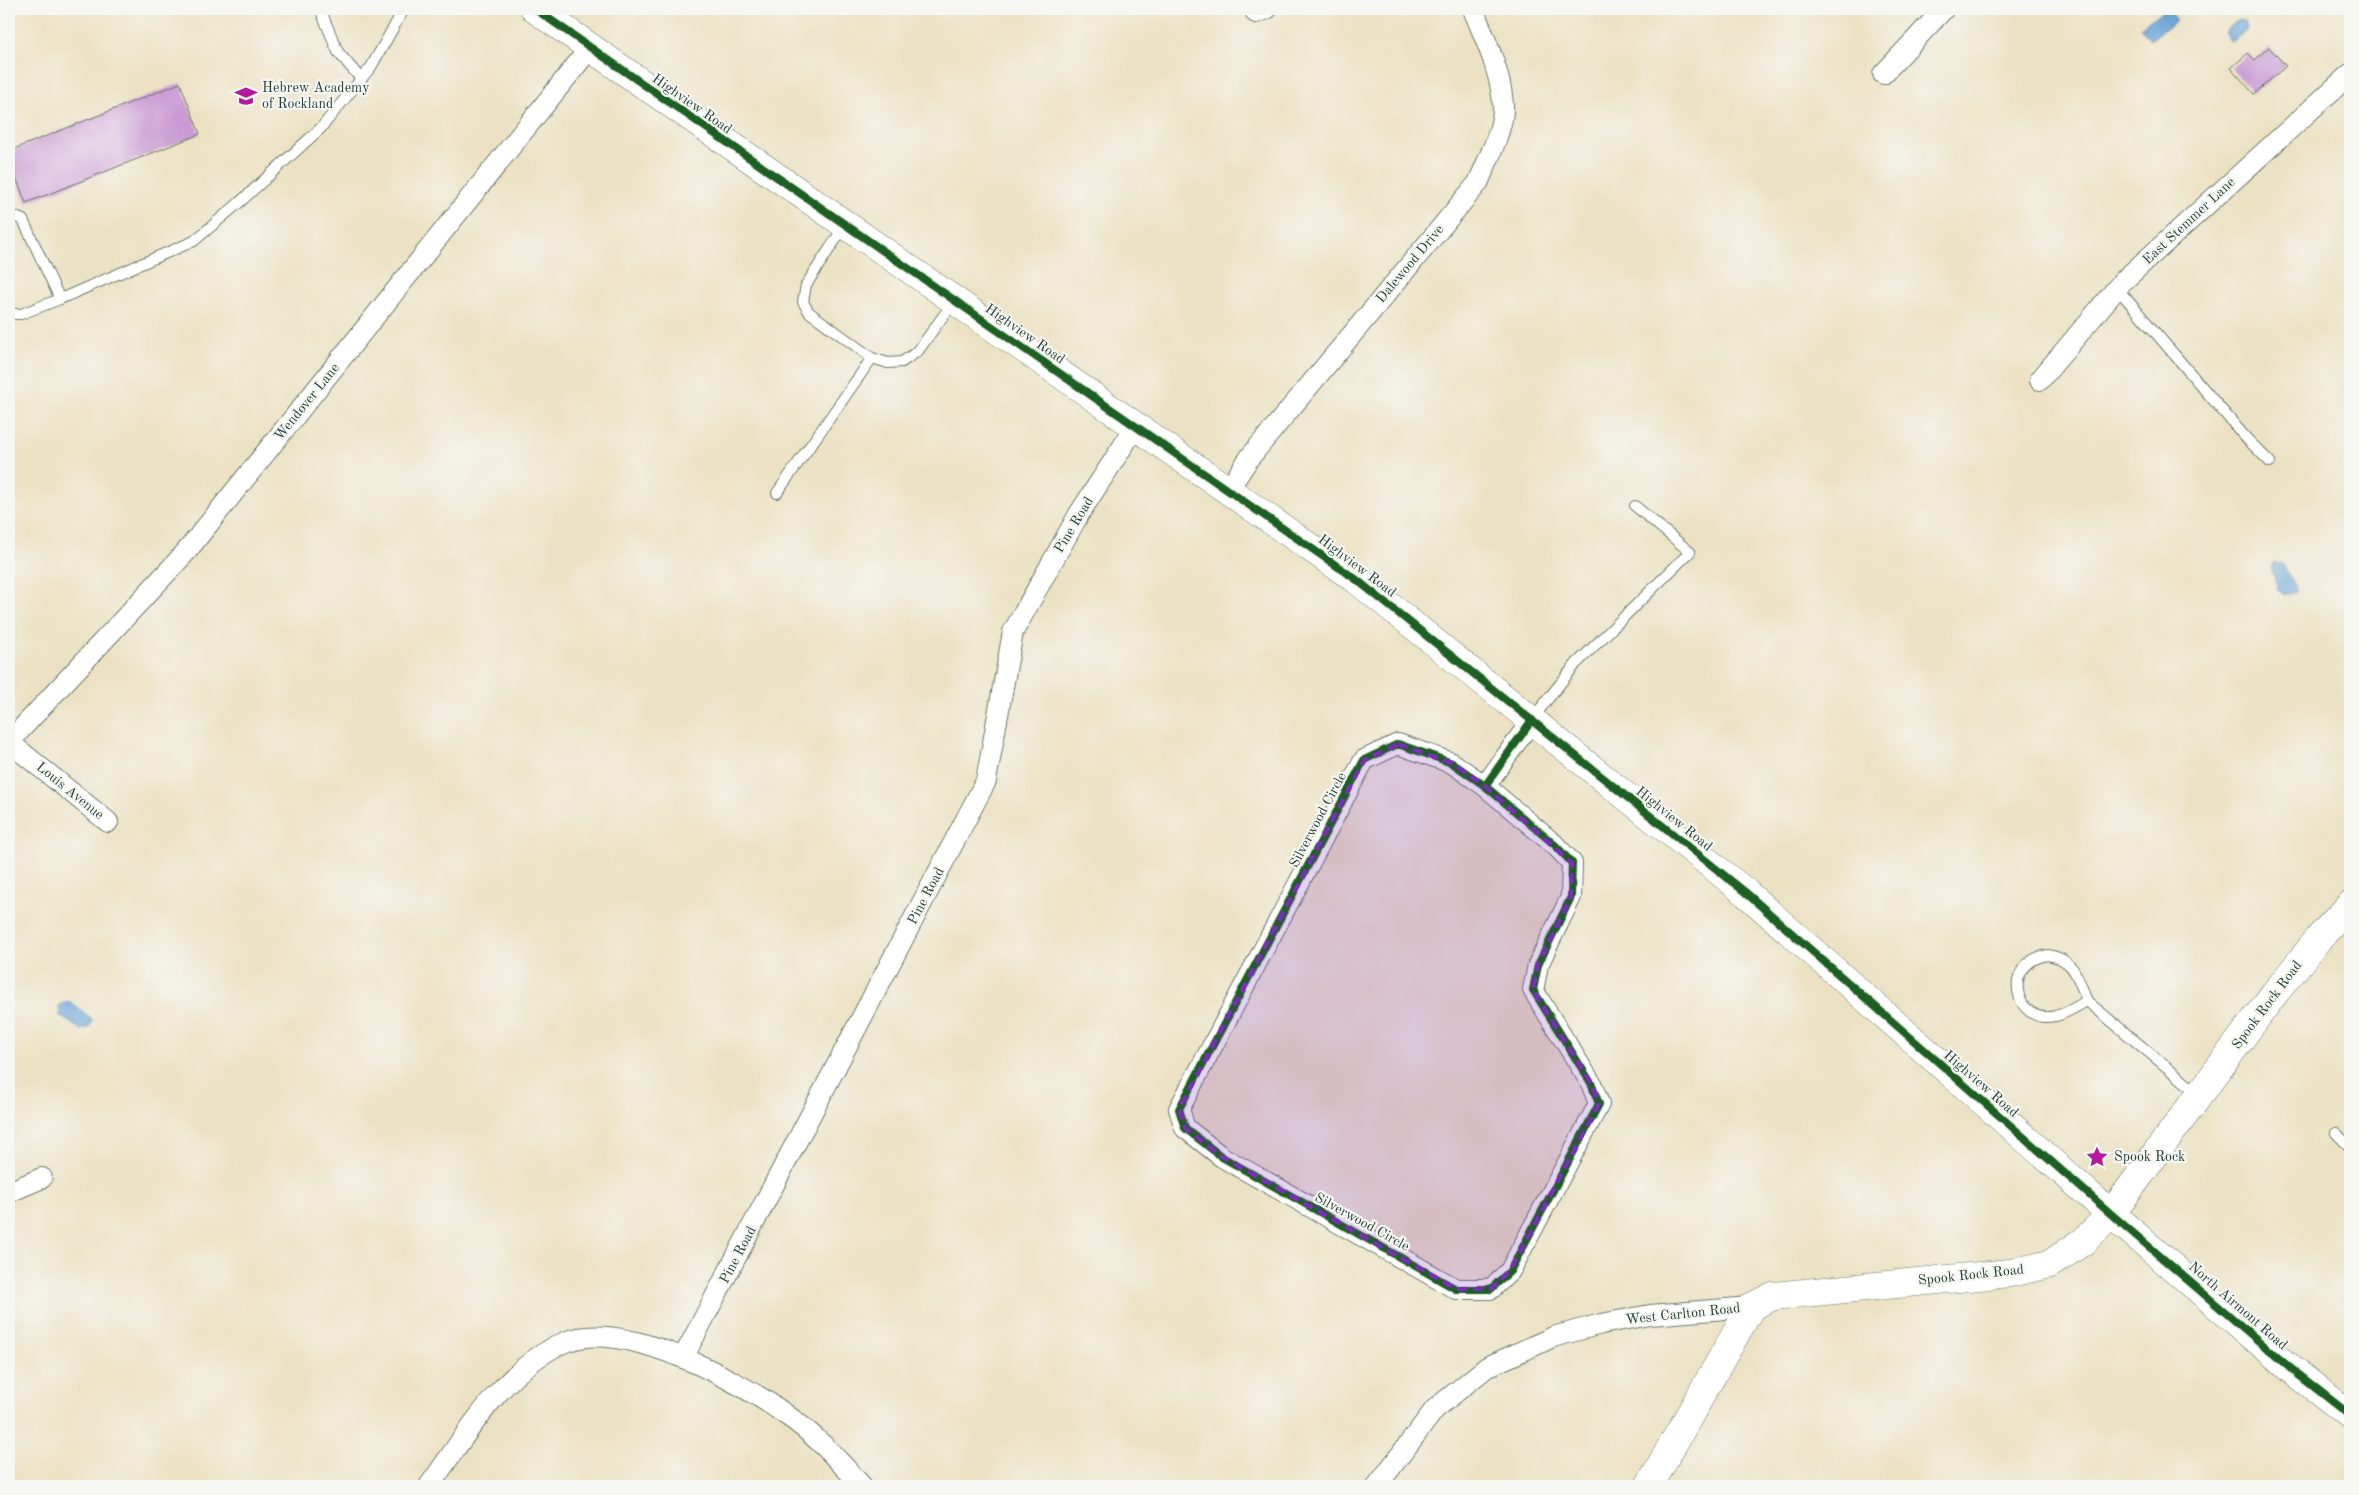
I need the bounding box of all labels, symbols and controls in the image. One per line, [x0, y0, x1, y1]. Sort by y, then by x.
street label: Highview Road [650, 71, 734, 137]
place label: Hebrew Academy of Rockland [262, 81, 370, 111]
school or university icon: Hebrew Academy of Rockland [233, 83, 259, 109]
street label: East Stemmer Lane [2140, 175, 2238, 267]
street label: Dalewood Drive [1373, 222, 1447, 306]
street label: Highview Road [983, 301, 1067, 367]
street label: Wendover Lane [272, 361, 342, 443]
street label: Pine Road [1052, 495, 1096, 555]
street label: Highview Road [1315, 532, 1399, 600]
street label: Louis Avenue [34, 760, 106, 822]
street label: Silverwood Circle [1287, 770, 1349, 870]
street label: Highview Road [1633, 784, 1715, 854]
street label: Pine Road [905, 865, 947, 927]
street label: Spook Rock Road [2229, 958, 2305, 1052]
street label: Highview Road [1941, 1048, 2021, 1120]
place icon: Spook Rock [2084, 1144, 2110, 1170]
place label: Spook Rock [2114, 1150, 2185, 1164]
street label: Silverwood Circle [1312, 1190, 1412, 1254]
street label: Pine Road [717, 1224, 759, 1286]
street label: North Airmont Road [2186, 1259, 2290, 1353]
street label: Spook Rock Road [1917, 1262, 2025, 1288]
street label: West Carlton Road [1625, 1301, 1741, 1327]

